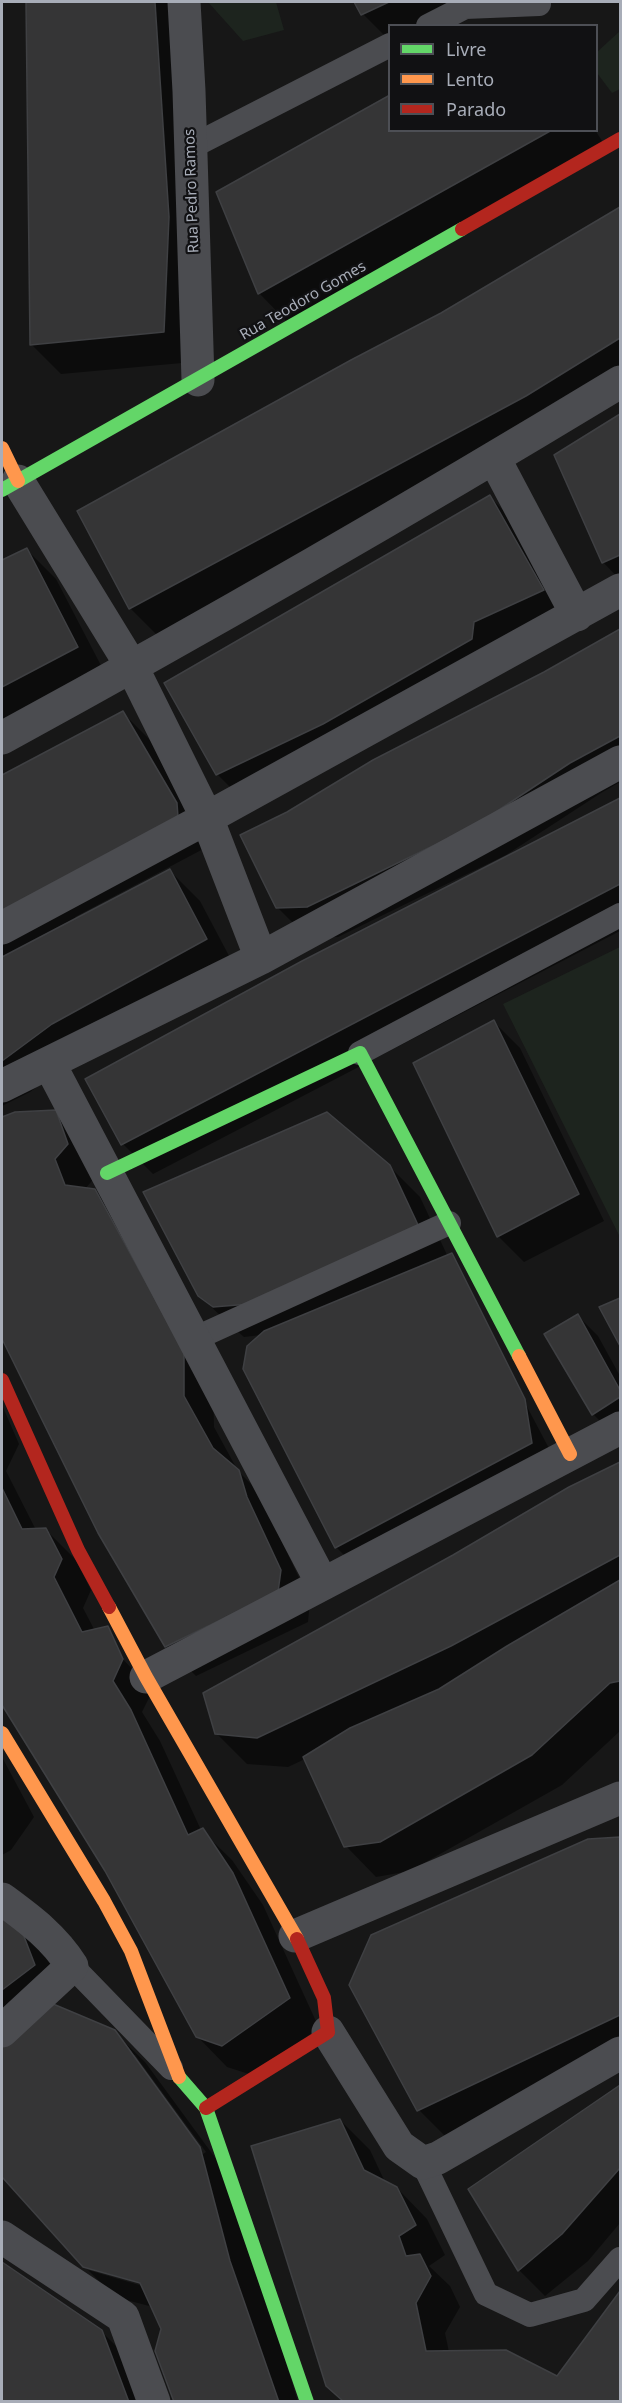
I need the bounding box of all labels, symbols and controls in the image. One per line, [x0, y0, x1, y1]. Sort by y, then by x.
legend [388, 24, 598, 132]
text: Livre [446, 37, 486, 61]
text: Lento [446, 67, 494, 91]
text: Parado [446, 97, 506, 121]
street label: Rua Pedro Ramos [181, 128, 203, 254]
street label: Rua Teodoro Gomes [237, 258, 369, 344]

